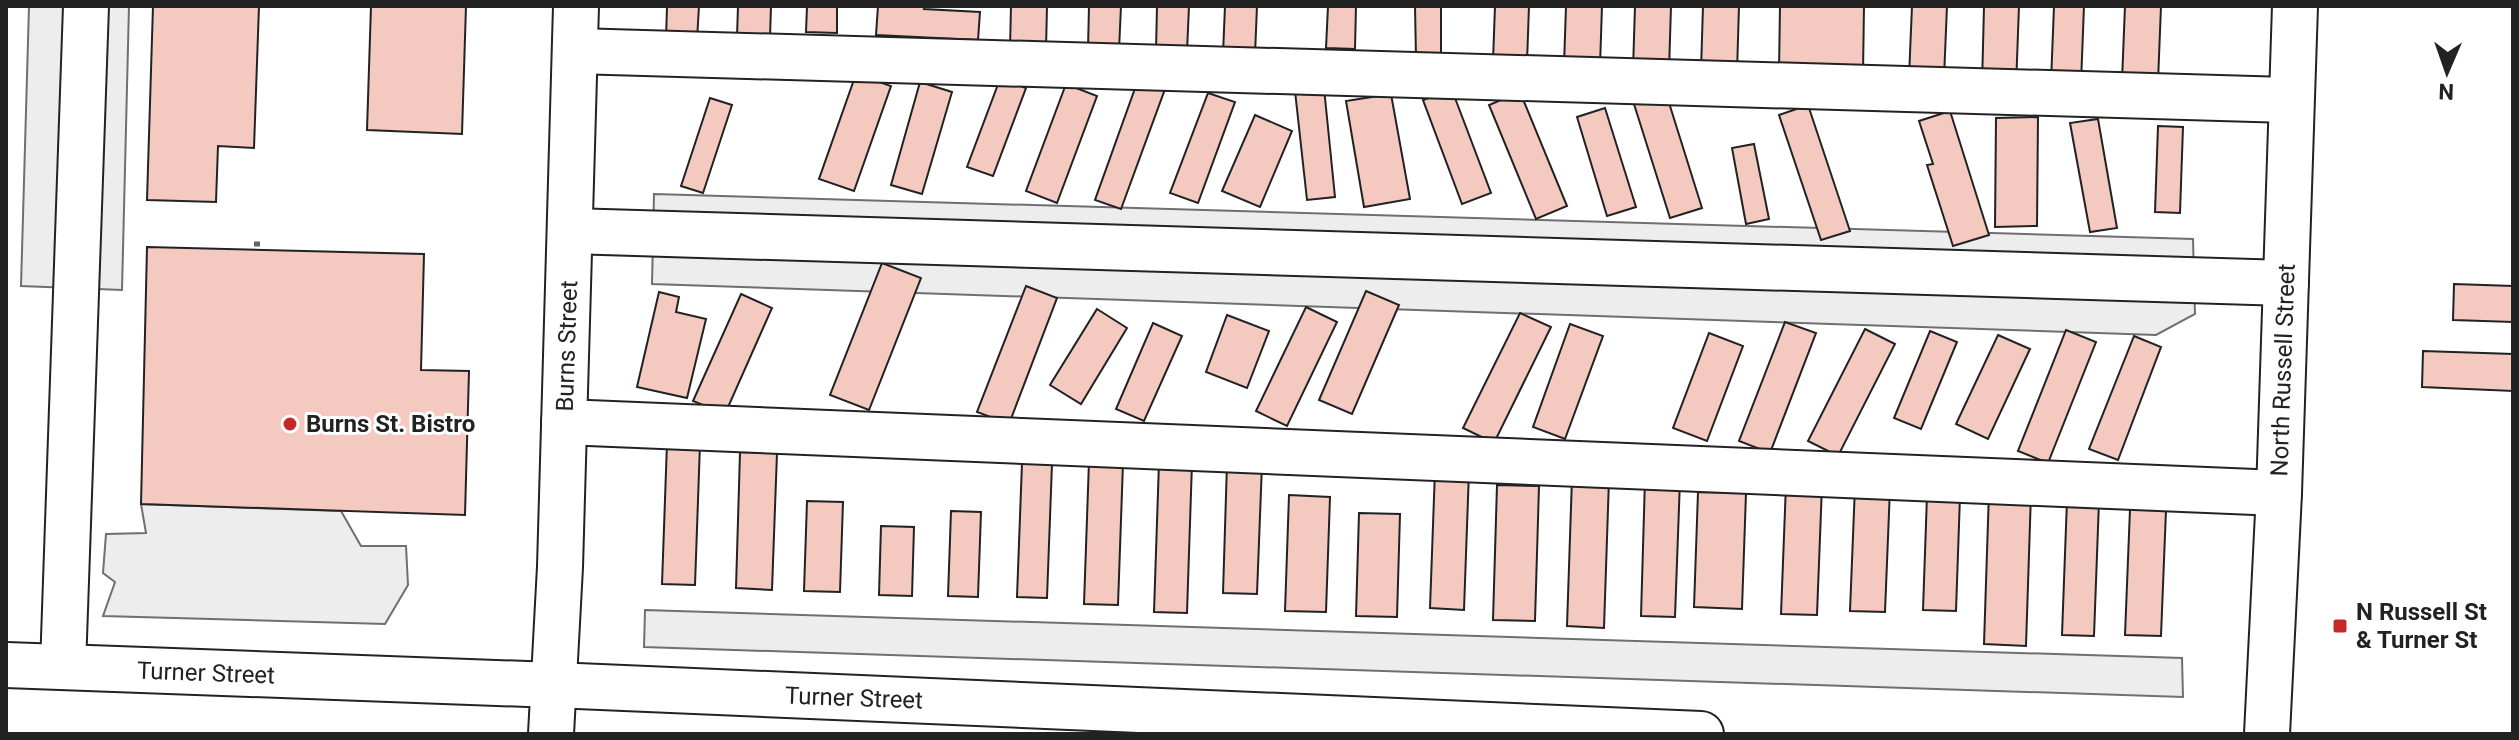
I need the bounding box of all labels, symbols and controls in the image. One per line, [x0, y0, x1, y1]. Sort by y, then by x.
north arrow [2407, 32, 2487, 112]
text: N [2438, 79, 2455, 104]
street label: North Russell Street [2265, 263, 2301, 477]
street label: Burns Street [551, 280, 583, 412]
place label: Burns St. Bistro [306, 410, 475, 438]
marker: Burns St. Bistro [281, 415, 299, 433]
place label: N Russell St & Turner St [2356, 598, 2487, 654]
marker: N Russell St & Turner St [2331, 617, 2349, 635]
street label: Turner Street [137, 657, 276, 689]
street label: Turner Street [785, 682, 924, 714]

